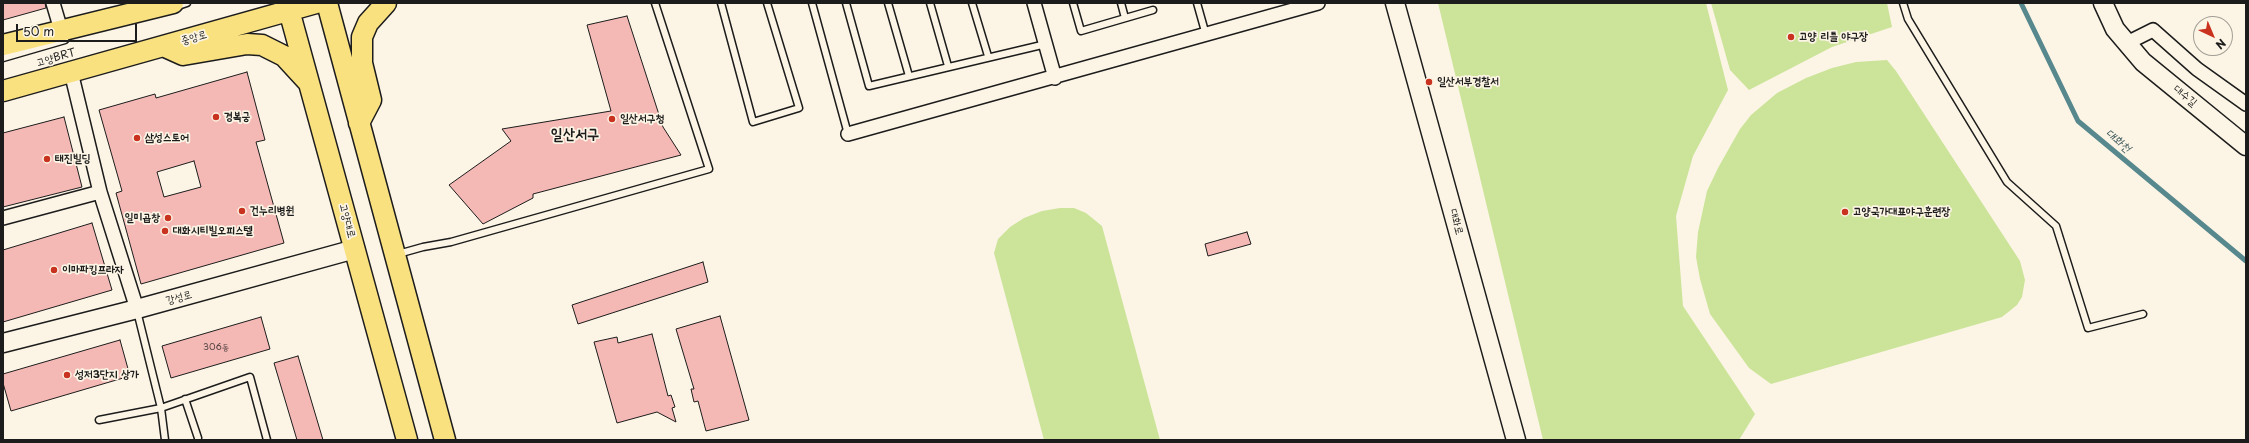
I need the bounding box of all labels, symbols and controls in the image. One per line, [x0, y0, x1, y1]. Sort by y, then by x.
scale bar [18, 16, 139, 42]
north arrow [2193, 16, 2233, 56]
text: 50 m [23, 22, 54, 40]
street label: 중앙로 [179, 28, 209, 48]
place label: 고양 리틀 야구장 [1799, 30, 1868, 44]
marker: 고양 리틀 야구장 [1786, 32, 1796, 42]
text: N [2212, 35, 2230, 53]
street label: 고양BRT [35, 46, 77, 70]
place label: 일산서부경찰서 [1437, 75, 1499, 89]
marker: 일산서부경찰서 [1424, 77, 1434, 87]
street label: 대수길 [2171, 83, 2199, 109]
place label: 경복궁 [224, 110, 251, 124]
marker: 경복궁 [211, 112, 221, 122]
place label: 일산서구청 [620, 112, 664, 126]
marker: 일산서구청 [607, 114, 617, 124]
district label: 일산서구 [551, 126, 599, 144]
water label: 대화천 [2102, 126, 2134, 156]
place label: 삼성스토어 [145, 131, 189, 145]
marker: 삼성스토어 [132, 133, 142, 143]
place label: 태진빌딩 [55, 152, 90, 166]
marker: 태진빌딩 [42, 154, 52, 164]
street label: 고양대로 [336, 202, 358, 240]
place label: 건누리병원 [250, 204, 294, 218]
place label: 고양국가대표야구훈련장 [1853, 205, 1950, 219]
marker: 건누리병원 [237, 206, 247, 216]
street label: 대화로 [1446, 207, 1466, 237]
marker: 고양국가대표야구훈련장 [1840, 207, 1850, 217]
place label: 일미곱창 [125, 211, 160, 225]
marker: 일미곱창 [163, 213, 173, 223]
place label: 대화시티빌오피스텔 [173, 224, 253, 238]
marker: 대화시티빌오피스텔 [160, 226, 170, 236]
place label: 이마파킹프라자 [62, 263, 124, 277]
marker: 이마파킹프라자 [49, 265, 59, 275]
street label: 강성로 [164, 288, 194, 308]
house number: 306동 [203, 343, 229, 353]
place label: 성저3단지 상가 [75, 368, 139, 382]
marker: 성저3단지 상가 [62, 370, 72, 380]

